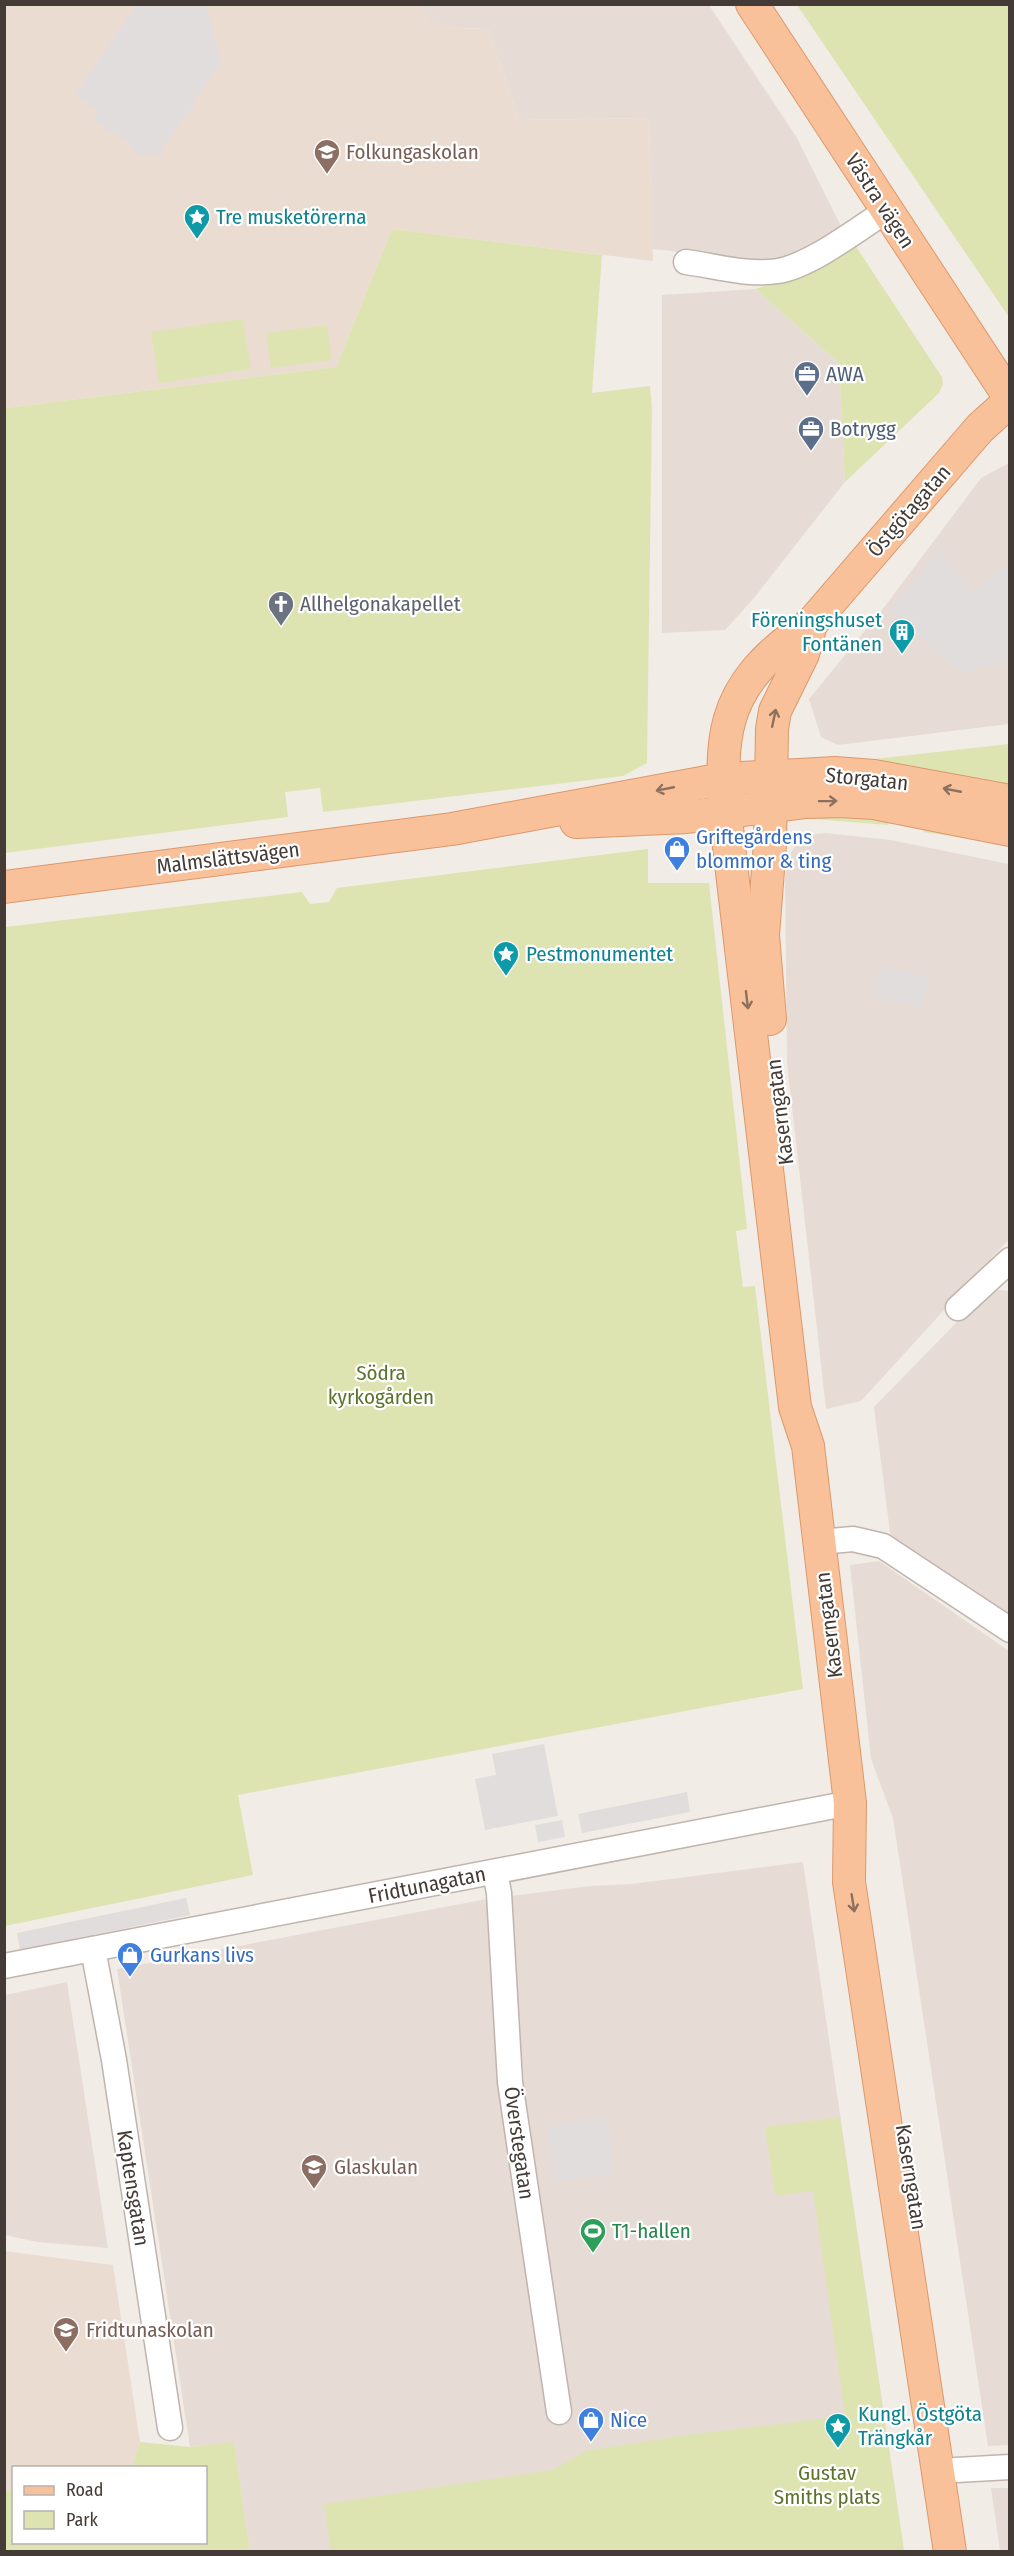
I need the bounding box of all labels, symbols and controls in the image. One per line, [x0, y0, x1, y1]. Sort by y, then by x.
school or university icon: Folkungaskolan [312, 137, 342, 175]
place label: Folkungaskolan [346, 139, 479, 165]
street label: Västra vägen [840, 149, 920, 253]
place icon: Tre musketörerna [182, 202, 212, 240]
place label: Tre musketörerna [216, 204, 367, 230]
office icon: AWA [792, 359, 822, 397]
place label: AWA [826, 361, 864, 387]
office icon: Botrygg [796, 414, 826, 452]
place label: Botrygg [830, 416, 896, 442]
street label: Östgötagatan [862, 459, 956, 563]
church icon: Allhelgonakapellet [266, 589, 296, 627]
place label: Allhelgonakapellet [300, 591, 461, 617]
place label: Föreningshuset Fontänen [751, 607, 882, 657]
building icon: Föreningshuset Fontänen [887, 617, 917, 655]
one-way arrow [769, 709, 780, 728]
street label: Storgatan [824, 762, 910, 796]
one-way arrow [656, 784, 676, 795]
one-way arrow [943, 784, 962, 795]
one-way arrow [817, 795, 837, 807]
place label: Griftegårdens blommor & ting [696, 824, 831, 874]
shop icon: Griftegårdens blommor & ting [662, 834, 692, 872]
street label: Malmslättsvägen [155, 836, 301, 880]
place icon: Pestmonumentet [491, 939, 521, 977]
place label: Pestmonumentet [526, 941, 673, 967]
one-way arrow [742, 989, 753, 1009]
street label: Kaserngatan [761, 1057, 799, 1167]
park label: Södra kyrkogården [328, 1360, 434, 1410]
street label: Kaserngatan [810, 1570, 848, 1680]
street label: Fridtunagatan [366, 1861, 488, 1909]
one-way arrow [847, 1893, 858, 1913]
shop icon: Gurkans livs [115, 1940, 145, 1978]
place label: Gurkans livs [150, 1942, 254, 1968]
street label: Överstegatan [498, 2085, 540, 2201]
street label: Kaserngatan [890, 2122, 932, 2232]
street label: Kaptensgatan [111, 2128, 155, 2248]
school or university icon: Glaskulan [299, 2152, 329, 2190]
place label: Glaskulan [334, 2154, 418, 2180]
sports icon: T1-hallen [578, 2216, 608, 2254]
place label: T1-hallen [612, 2218, 691, 2244]
school or university icon: Fridtunaskolan [51, 2315, 81, 2353]
place label: Fridtunaskolan [86, 2317, 214, 2343]
place label: Kungl. Östgöta Trängkår [858, 2401, 982, 2451]
shop icon: Nice [576, 2405, 606, 2443]
place label: Nice [610, 2407, 647, 2433]
place icon: Kungl. Östgöta Trängkår [823, 2411, 853, 2449]
park label: Gustav Smiths plats [774, 2460, 880, 2510]
legend [12, 2466, 207, 2544]
text: Road [66, 2479, 103, 2501]
text: Park [66, 2509, 99, 2531]

